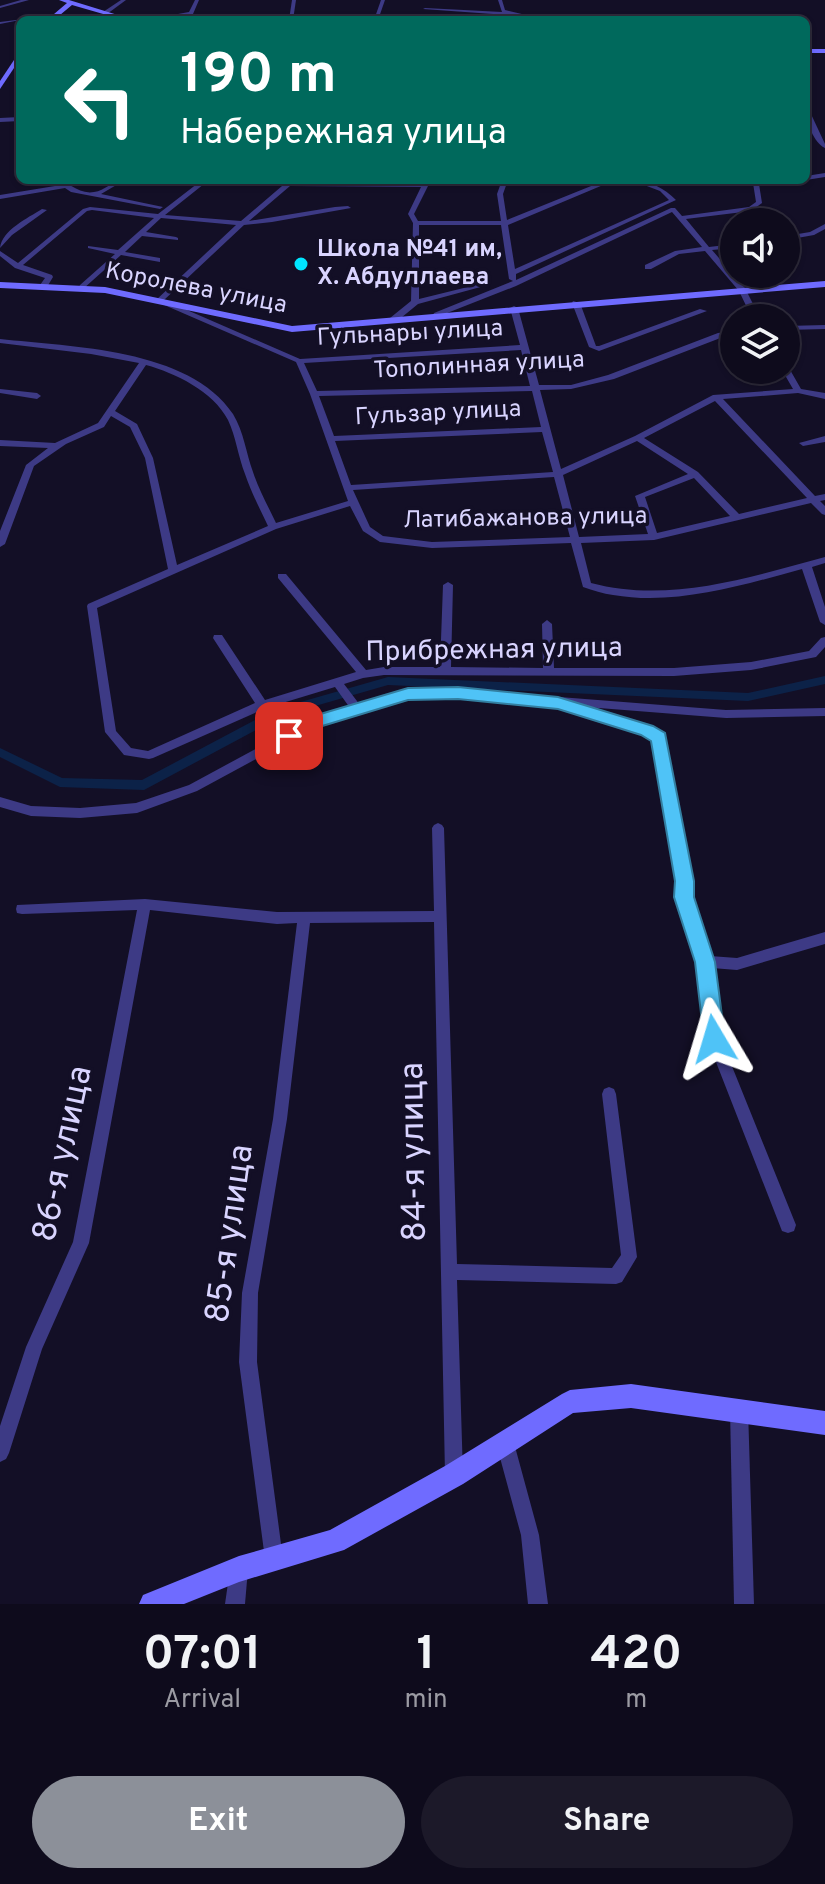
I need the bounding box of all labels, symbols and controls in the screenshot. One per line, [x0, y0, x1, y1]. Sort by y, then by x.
text: 190 m [180, 42, 337, 112]
icon: left [48, 48, 152, 152]
text: Набережная улица [180, 111, 507, 157]
map controls [720, 208, 800, 384]
button: sound [720, 208, 800, 288]
place label: Школа №41 им, Х. Абдуллаева [317, 235, 502, 293]
marker: Школа №41 им, Х. Абдуллаева [292, 255, 310, 273]
street label: Королева улица [103, 257, 289, 321]
button: layers [720, 304, 800, 384]
street label: Гульнары улица [316, 314, 504, 354]
street label: Тополинная улица [373, 345, 585, 387]
street label: Гульзар улица [354, 395, 522, 433]
street label: Латибажанова улица [403, 502, 647, 536]
street label: Прибрежная улица [365, 631, 623, 671]
pin [255, 702, 323, 770]
icon: arrive [267, 714, 311, 758]
position arrow [672, 997, 756, 1081]
street label: 86-я улица [24, 1062, 104, 1246]
street label: 84-я улица [392, 1062, 438, 1242]
street label: 85-я улица [197, 1142, 265, 1326]
text: 07:01 [143, 1626, 262, 1686]
text: 1 [416, 1626, 436, 1686]
text: 420 [590, 1626, 682, 1686]
text: Arrival [163, 1684, 241, 1717]
text: min [404, 1684, 448, 1717]
text: m [625, 1684, 647, 1717]
button: Exit [32, 1776, 405, 1868]
button: Share [421, 1776, 793, 1868]

